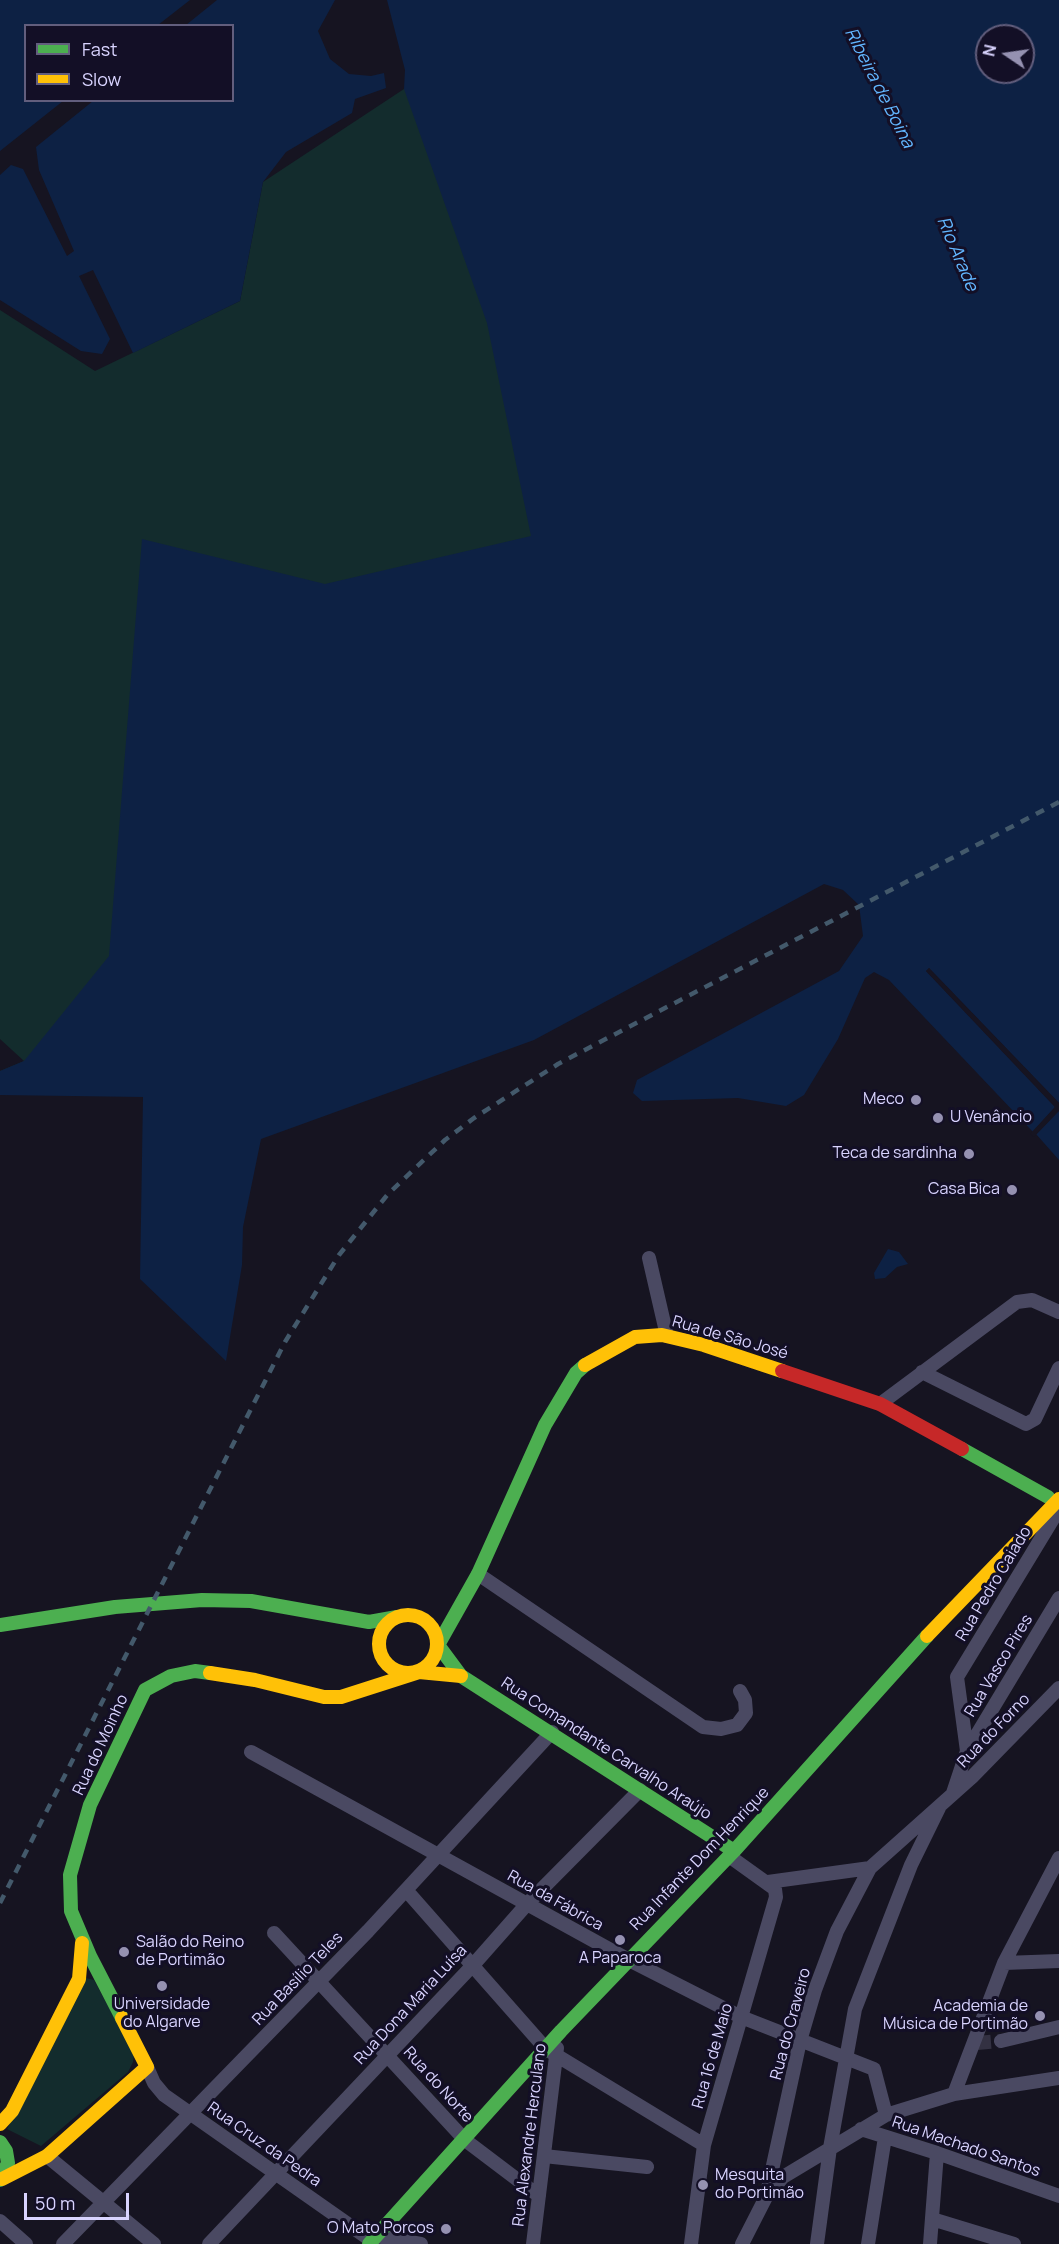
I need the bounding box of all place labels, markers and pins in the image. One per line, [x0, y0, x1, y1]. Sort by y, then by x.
place label: Meco [863, 1090, 904, 1110]
marker: Meco [909, 1093, 923, 1107]
place label: U Venâncio [950, 1108, 1032, 1128]
marker: U Venâncio [931, 1111, 945, 1125]
place label: Teca de sardinha [832, 1144, 957, 1164]
marker: Teca de sardinha [962, 1147, 976, 1161]
place label: Casa Bica [928, 1180, 1000, 1200]
marker: Casa Bica [1005, 1183, 1019, 1197]
place label: Salão do Reino de Portimão [136, 1933, 244, 1971]
marker: A Paparoca [613, 1933, 627, 1947]
marker: Salão do Reino de Portimão [117, 1945, 131, 1959]
place label: A Paparoca [579, 1949, 661, 1969]
marker: Universidade do Algarve [155, 1979, 169, 1993]
place label: Universidade do Algarve [114, 1995, 210, 2033]
place label: Academia de Música de Portimão [883, 1997, 1028, 2035]
marker: Academia de Música de Portimão [1033, 2009, 1047, 2023]
place label: Mesquita do Portimão [715, 2166, 804, 2204]
marker: Mesquita do Portimão [696, 2178, 710, 2192]
place label: O Mato Porcos [327, 2219, 434, 2239]
marker: O Mato Porcos [439, 2222, 453, 2236]

